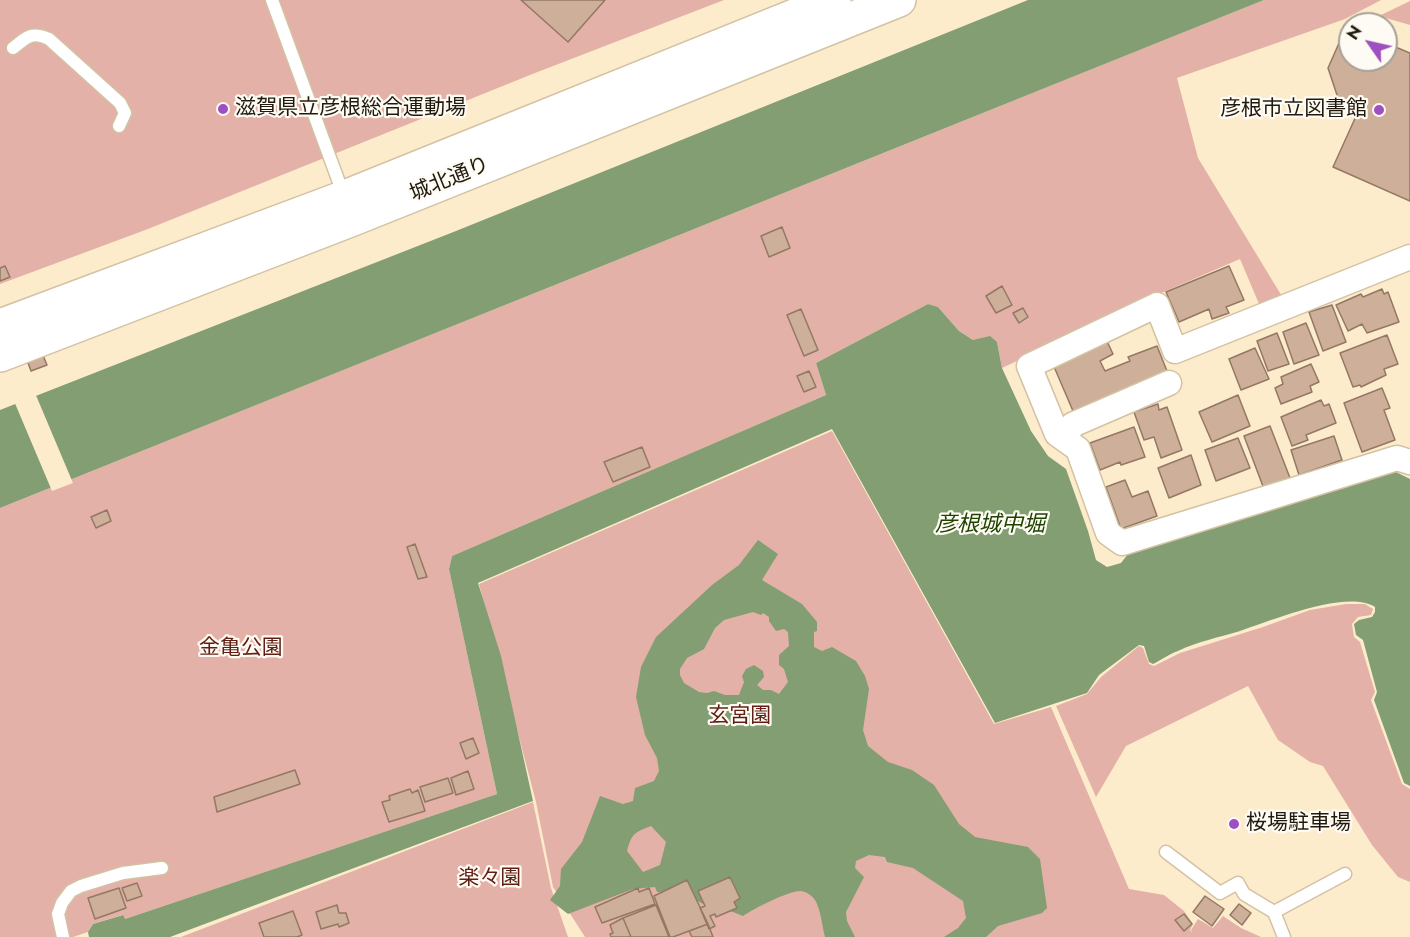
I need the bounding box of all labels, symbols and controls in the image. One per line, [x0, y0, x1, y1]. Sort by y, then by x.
north arrow [1338, 12, 1398, 72]
text: N [1341, 21, 1367, 44]
place label: 滋賀県立彦根総合運動場 [235, 96, 466, 122]
place label: 彦根市立図書館 [1220, 97, 1367, 123]
marker: 滋賀県立彦根総合運動場 [216, 102, 230, 116]
marker: 彦根市立図書館 [1372, 103, 1386, 117]
street label: 城北通り [406, 153, 494, 207]
water label: 彦根城中堀 [935, 513, 1045, 539]
park label: 金亀公園 [199, 636, 283, 662]
park label: 玄宮園 [709, 704, 771, 730]
place label: 桜場駐車場 [1246, 811, 1351, 837]
marker: 桜場駐車場 [1227, 817, 1241, 831]
park label: 楽々園 [459, 866, 521, 892]

